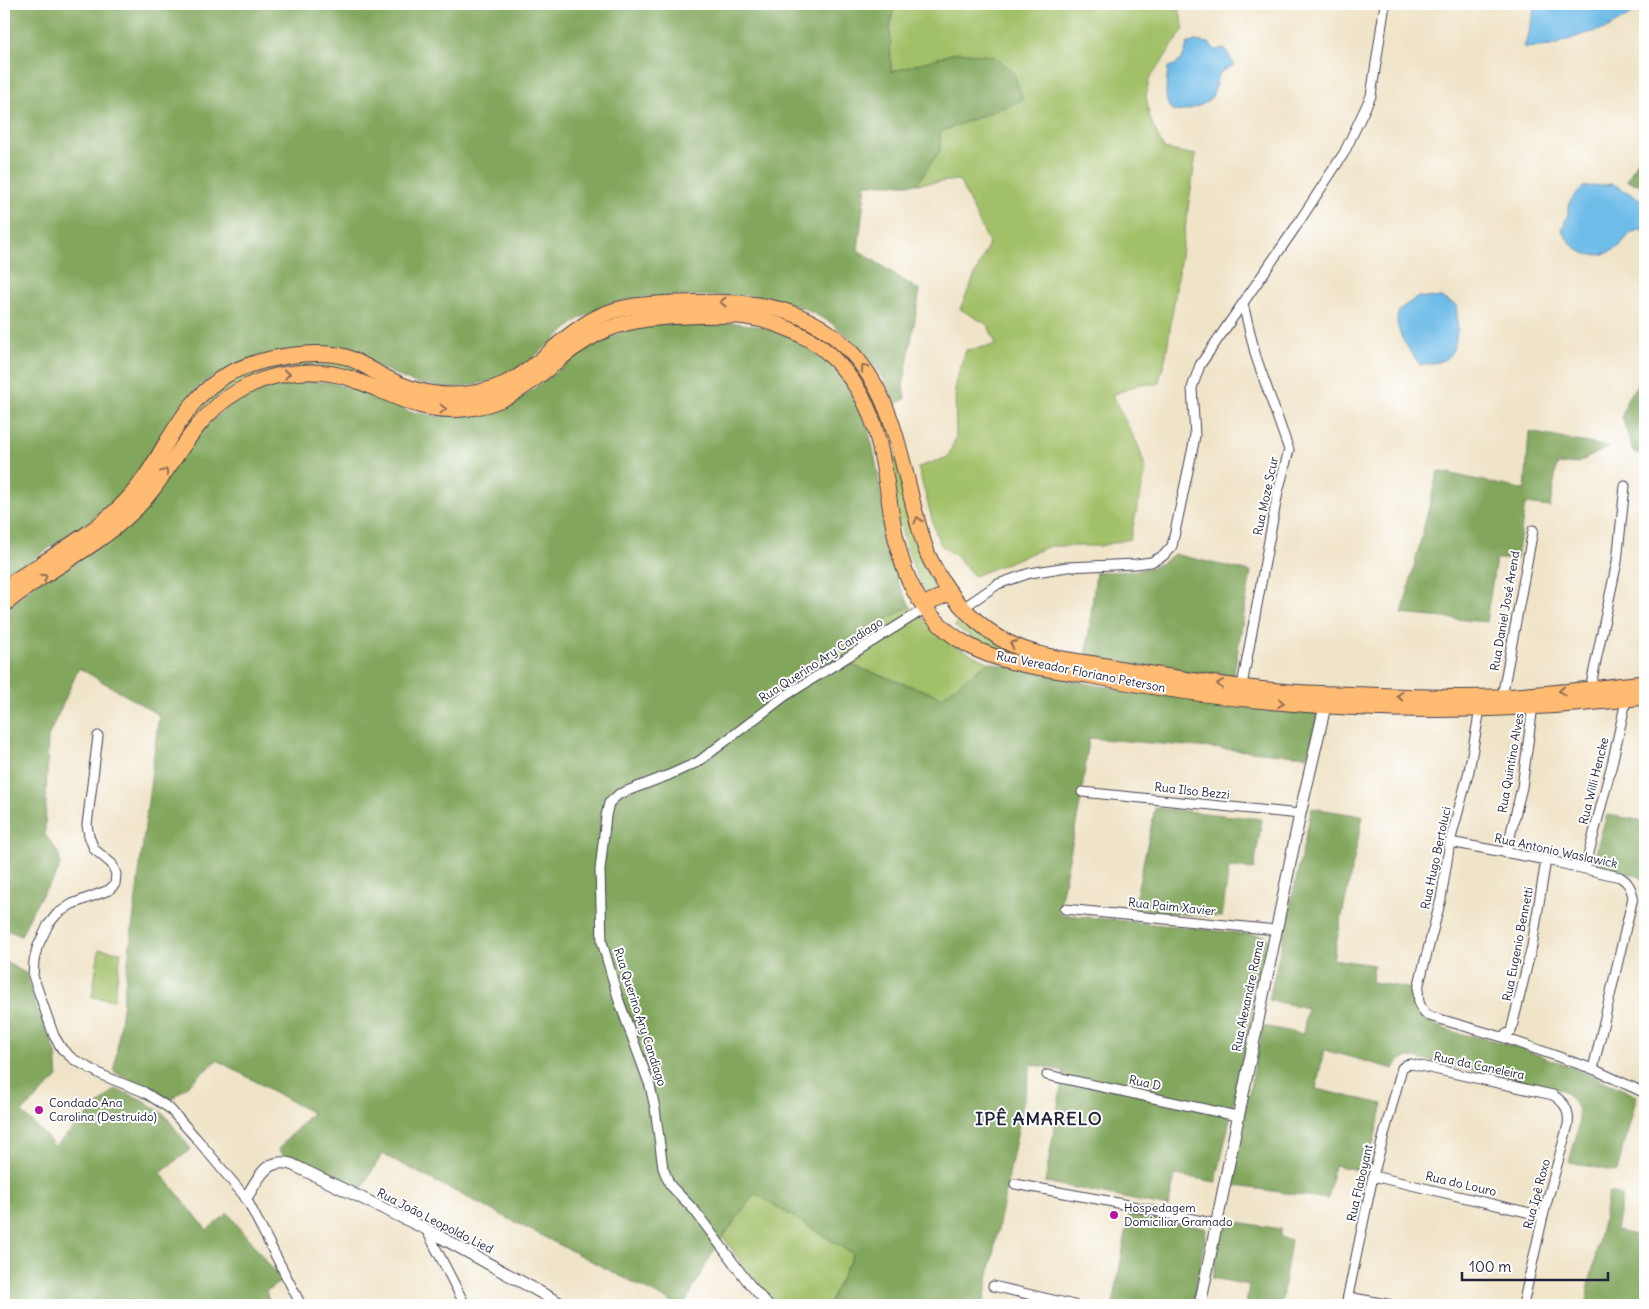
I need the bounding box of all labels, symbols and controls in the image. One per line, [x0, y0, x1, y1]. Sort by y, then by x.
one-way arrow [719, 297, 726, 307]
one-way arrow [862, 365, 870, 374]
one-way arrow [283, 369, 291, 380]
one-way arrow [439, 404, 447, 415]
street label: Rua Moze Scur [1250, 455, 1281, 537]
one-way arrow [159, 468, 168, 477]
one-way arrow [913, 516, 923, 525]
street label: Rua Daniel José Arend [1487, 550, 1522, 672]
one-way arrow [38, 574, 47, 583]
street label: Rua Querino Ary Candiago [756, 614, 886, 705]
one-way arrow [1009, 640, 1018, 650]
street label: Rua Vereador Floriano Peterson [995, 648, 1167, 695]
one-way arrow [1216, 679, 1224, 690]
one-way arrow [1558, 685, 1566, 696]
one-way arrow [1395, 691, 1403, 702]
one-way arrow [1278, 697, 1286, 708]
street label: Rua Quintino Alves [1494, 712, 1527, 814]
street label: Rua Willi Hencke [1575, 736, 1612, 826]
street label: Rua Ilso Bezzi [1154, 779, 1230, 802]
street label: Rua Hugo Bertoluci [1417, 805, 1454, 911]
street label: Rua Antonio Waslawick [1493, 830, 1619, 871]
street label: Rua Eugenio Bennetti [1499, 886, 1536, 1002]
street label: Rua Paim Xavier [1127, 894, 1217, 919]
street label: Rua Alexandre Rama [1228, 939, 1267, 1053]
street label: Rua Querino Ary Candiago [611, 946, 670, 1088]
street label: Rua da Caneleira [1432, 1049, 1526, 1082]
street label: Rua D [1128, 1072, 1163, 1093]
place label: Condado Ana Carolina (Destruído) [49, 1095, 157, 1124]
marker: Condado Ana Carolina (Destruído) [33, 1104, 45, 1116]
district label: IPÊ AMARELO [975, 1107, 1103, 1130]
street label: Rua Flaboyant [1343, 1143, 1376, 1223]
street label: Rua Ipê Roxo [1520, 1157, 1553, 1231]
street label: Rua do Louro [1424, 1168, 1498, 1199]
street label: Rua João Leopoldo Lied [375, 1185, 496, 1256]
place label: Hospedagem Domiciliar Gramado [1124, 1200, 1233, 1229]
marker: Hospedagem Domiciliar Gramado [1108, 1209, 1120, 1221]
scale bar [1462, 1249, 1608, 1281]
text: 100 m [1469, 1257, 1511, 1276]

